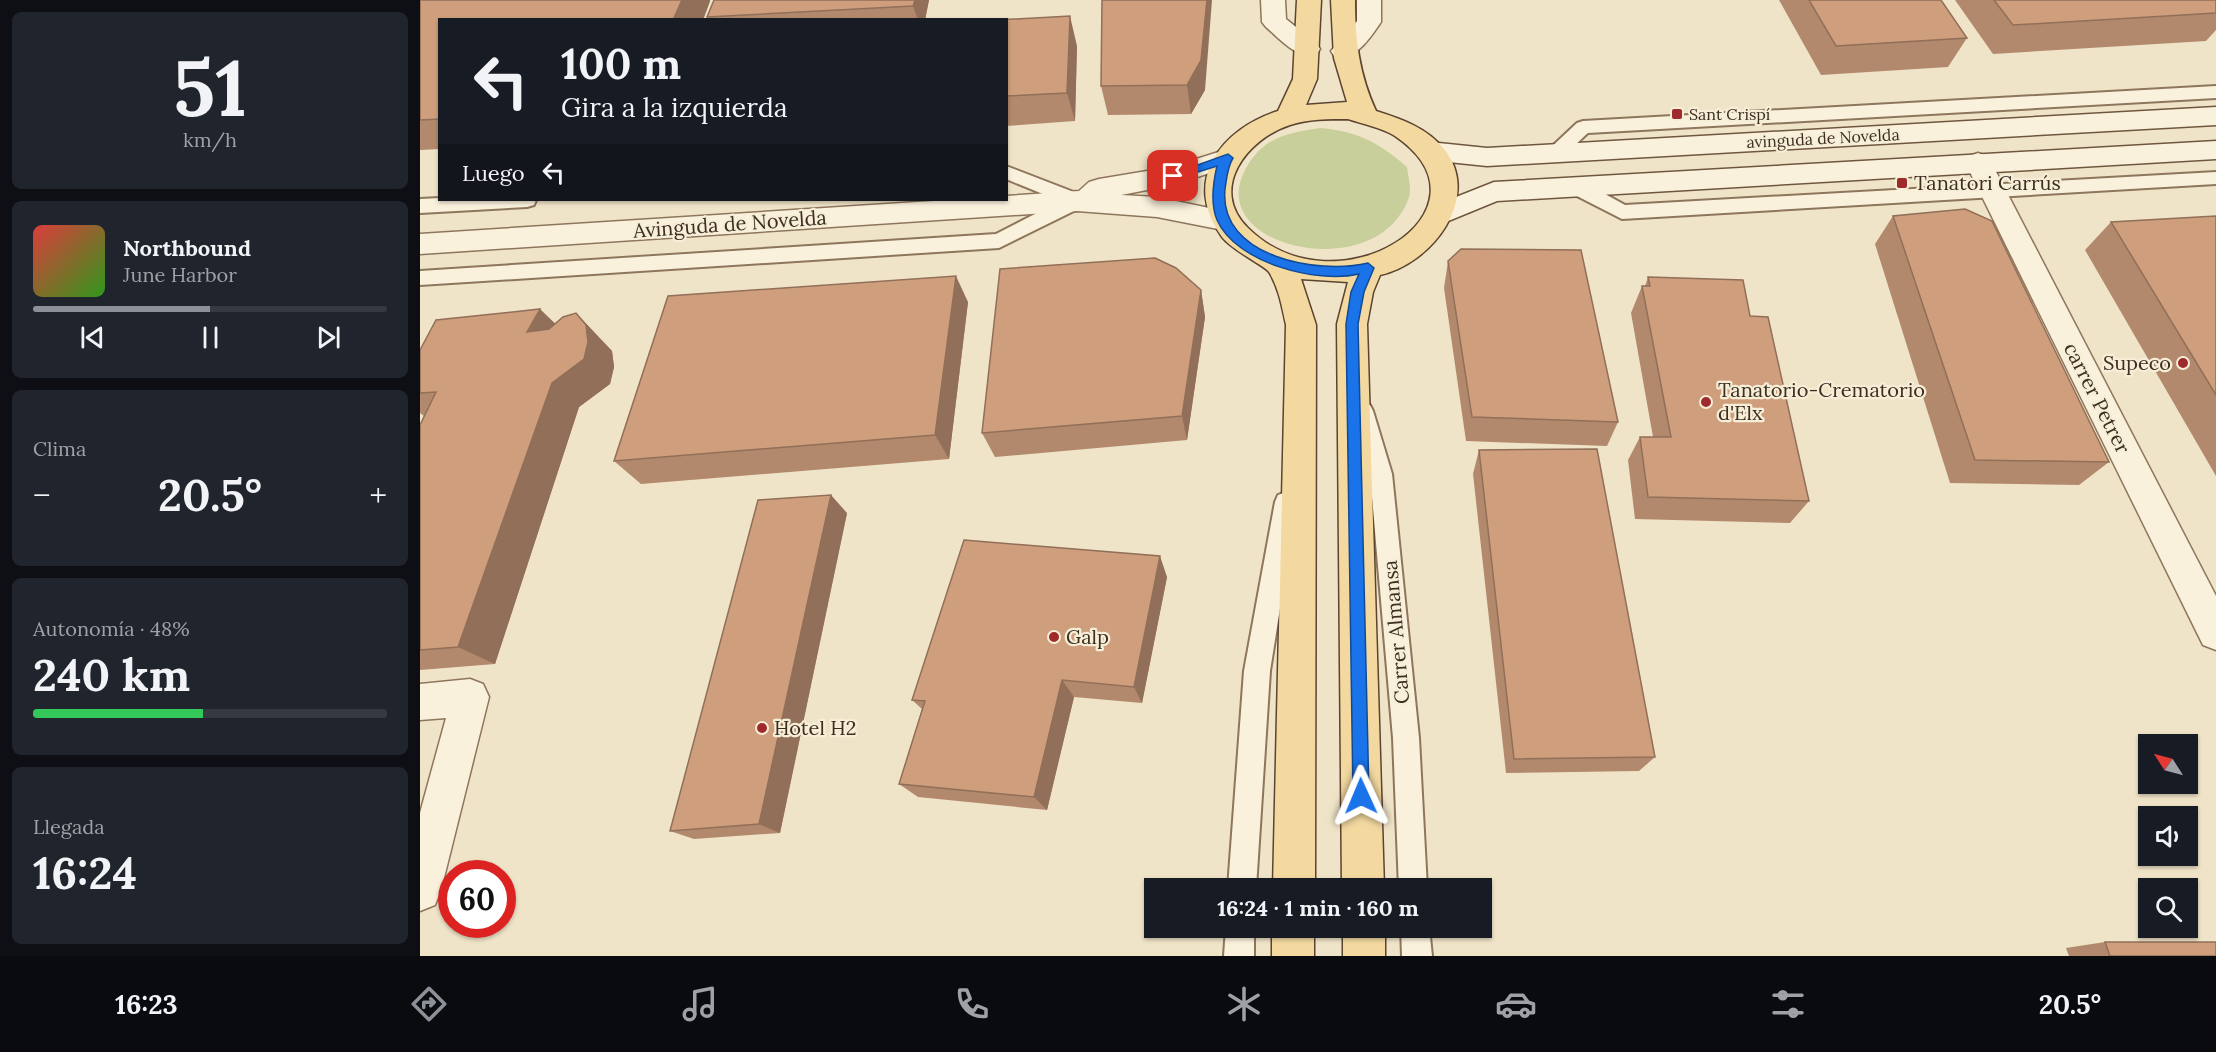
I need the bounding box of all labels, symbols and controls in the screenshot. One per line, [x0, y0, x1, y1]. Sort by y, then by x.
text: 100 m [561, 37, 681, 91]
text: 51 [173, 38, 247, 137]
icon: left [462, 42, 540, 120]
text: Gira a la izquierda [561, 90, 788, 124]
place label: Sant Crispí [1689, 104, 1770, 124]
marker: Sant Crispí [1670, 107, 1684, 121]
street label: avinguda de Novelda [1746, 124, 1900, 152]
text: km/h [183, 127, 237, 152]
pin [1147, 150, 1198, 201]
icon: left [537, 156, 570, 189]
text: Luego [462, 159, 525, 187]
icon: arrive [1156, 159, 1189, 192]
place label: Tanatori Carrús [1914, 170, 2061, 195]
marker: Tanatori Carrús [1895, 176, 1909, 190]
street label: Avinguda de Novelda [631, 204, 827, 243]
text: Northbound [123, 234, 251, 262]
text: June Harbor [123, 262, 237, 287]
icon: previous [76, 321, 109, 354]
icon: pause [194, 321, 227, 354]
icon: next [312, 321, 345, 354]
street label: carrer Petrer [2059, 338, 2136, 458]
place label: Supeco [2103, 350, 2171, 375]
marker: Supeco [2176, 356, 2190, 370]
place label: Tanatorio-Crematorio d'Elx [1718, 377, 1925, 425]
marker: Tanatorio-Crematorio d'Elx [1699, 395, 1713, 409]
text: Clima [33, 436, 86, 461]
text: 20.5° [158, 466, 262, 523]
text: − [33, 474, 51, 516]
text: + [369, 474, 387, 516]
street label: Carrer Almansa [1377, 559, 1414, 705]
text: Autonomía · 48% [33, 616, 190, 641]
place label: Galp [1066, 624, 1109, 649]
marker: Galp [1047, 630, 1061, 644]
text: 240 km [33, 646, 190, 703]
place label: Hotel H2 [774, 715, 856, 740]
marker: Hotel H2 [755, 721, 769, 735]
north arrow [2138, 734, 2198, 794]
map controls [2138, 734, 2198, 938]
position arrow [1329, 764, 1393, 828]
button: sound [2138, 806, 2198, 866]
text: Llegada [33, 814, 105, 839]
text: 16:24 [33, 844, 137, 901]
speed limit sign: 60 [438, 860, 516, 938]
button: search [2138, 878, 2198, 938]
text: 16:24 · 1 min · 160 m [1217, 894, 1419, 922]
icon: directions [408, 983, 450, 1025]
icon: music [679, 983, 721, 1025]
icon: phone [951, 983, 993, 1025]
icon: climate [1223, 983, 1265, 1025]
icon: car [1495, 983, 1537, 1025]
icon: filters [1767, 983, 1809, 1025]
text: 16:23 [115, 987, 178, 1021]
text: 20.5° [2039, 987, 2101, 1021]

